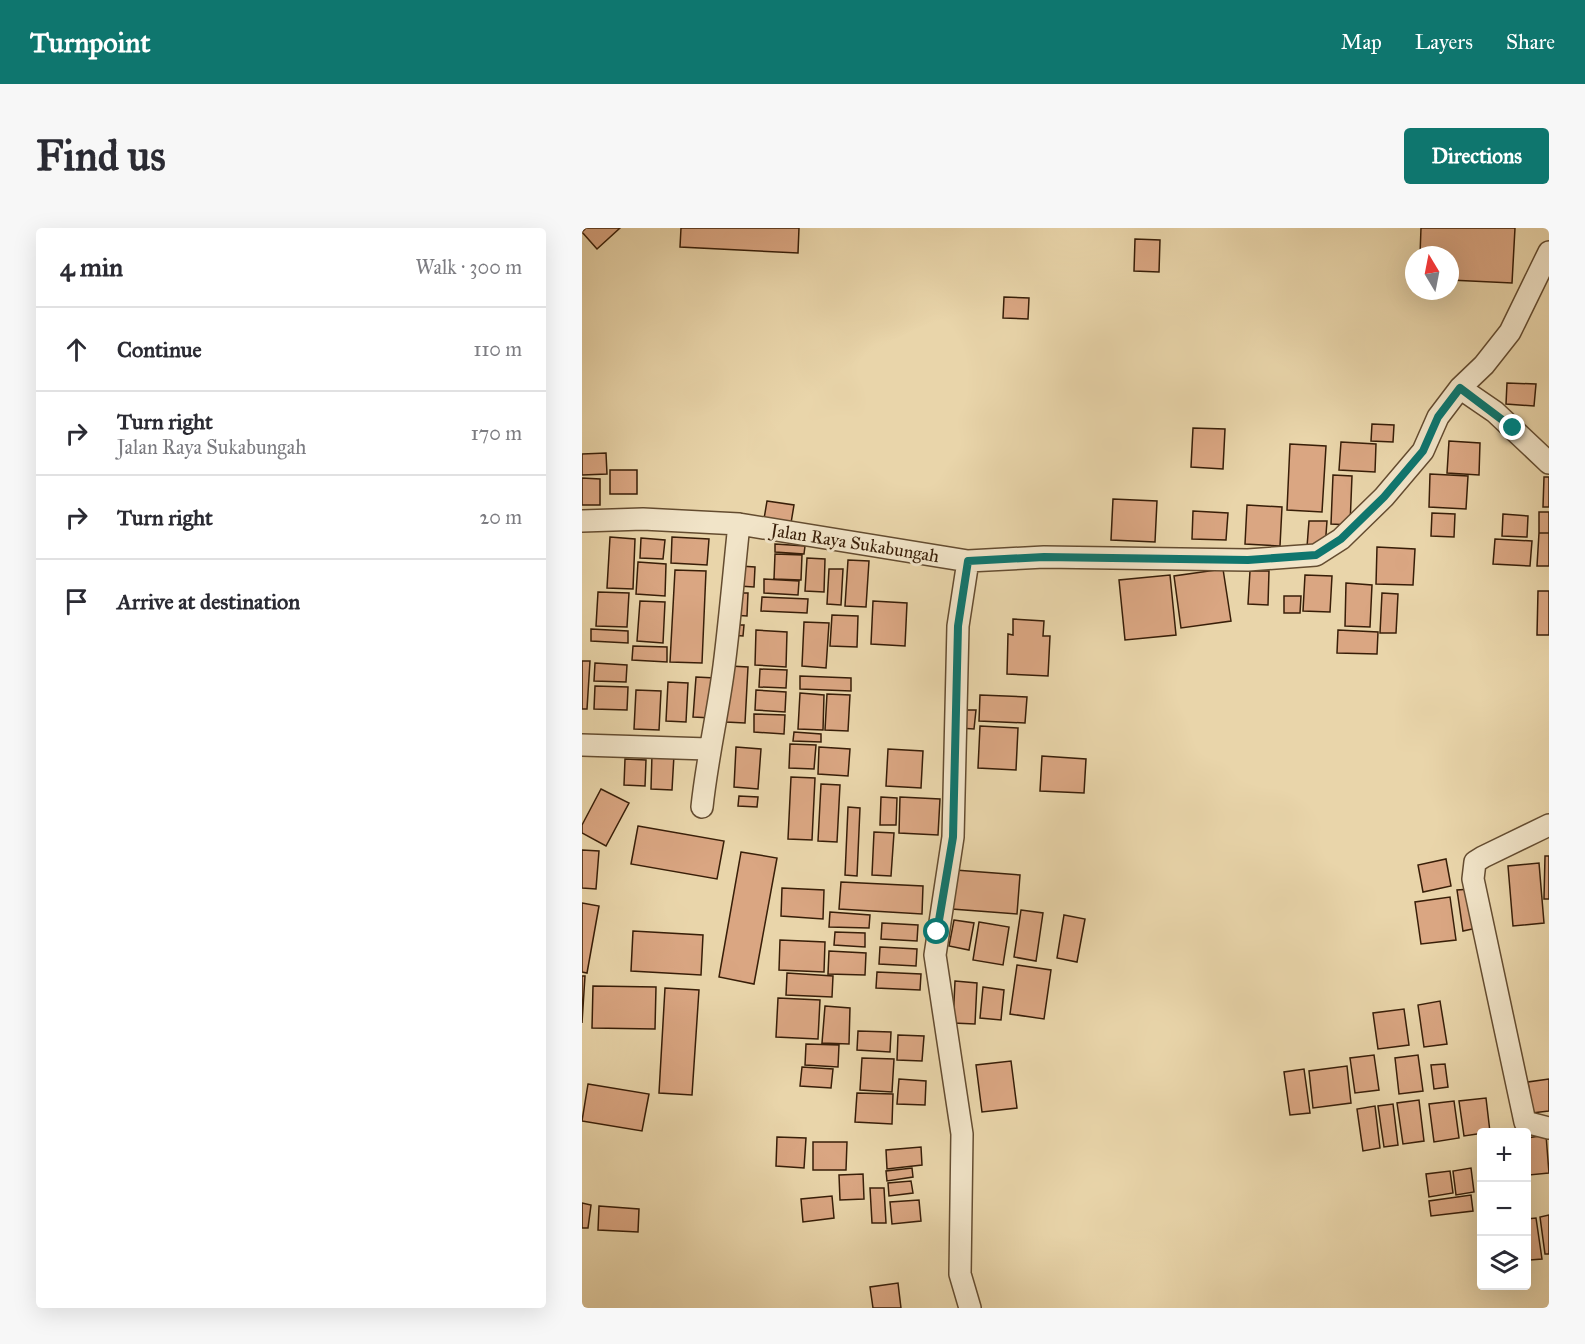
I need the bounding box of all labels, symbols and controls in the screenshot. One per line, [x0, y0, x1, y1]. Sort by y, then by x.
text: Turnpoint [30, 25, 150, 60]
text: Map [1341, 29, 1382, 55]
text: Layers [1415, 29, 1473, 55]
text: Share [1506, 29, 1555, 55]
button: Directions [1404, 128, 1549, 184]
text: Find us [36, 130, 166, 182]
north arrow [1405, 246, 1459, 300]
text: 4 min [60, 251, 123, 283]
text: Walk · 300 m [415, 255, 522, 279]
icon: ahead [60, 333, 93, 366]
text: Continue [117, 336, 202, 363]
text: 110 m [474, 337, 522, 361]
text: Turn right [117, 408, 213, 435]
route end [1499, 414, 1525, 440]
icon: right [60, 417, 93, 450]
text: 170 m [471, 421, 522, 445]
text: Jalan Raya Sukabungah [117, 435, 306, 459]
icon: right [60, 501, 93, 534]
text: Turn right [117, 504, 213, 531]
text: 20 m [479, 505, 522, 529]
street label: Jalan Raya Sukabungah [767, 518, 941, 568]
icon: arrive [60, 585, 93, 618]
text: Arrive at destination [117, 588, 300, 615]
route start [923, 918, 949, 944]
map controls [1477, 1128, 1531, 1290]
button: + [1477, 1128, 1531, 1182]
button: − [1477, 1182, 1531, 1236]
button: layers [1477, 1236, 1531, 1290]

